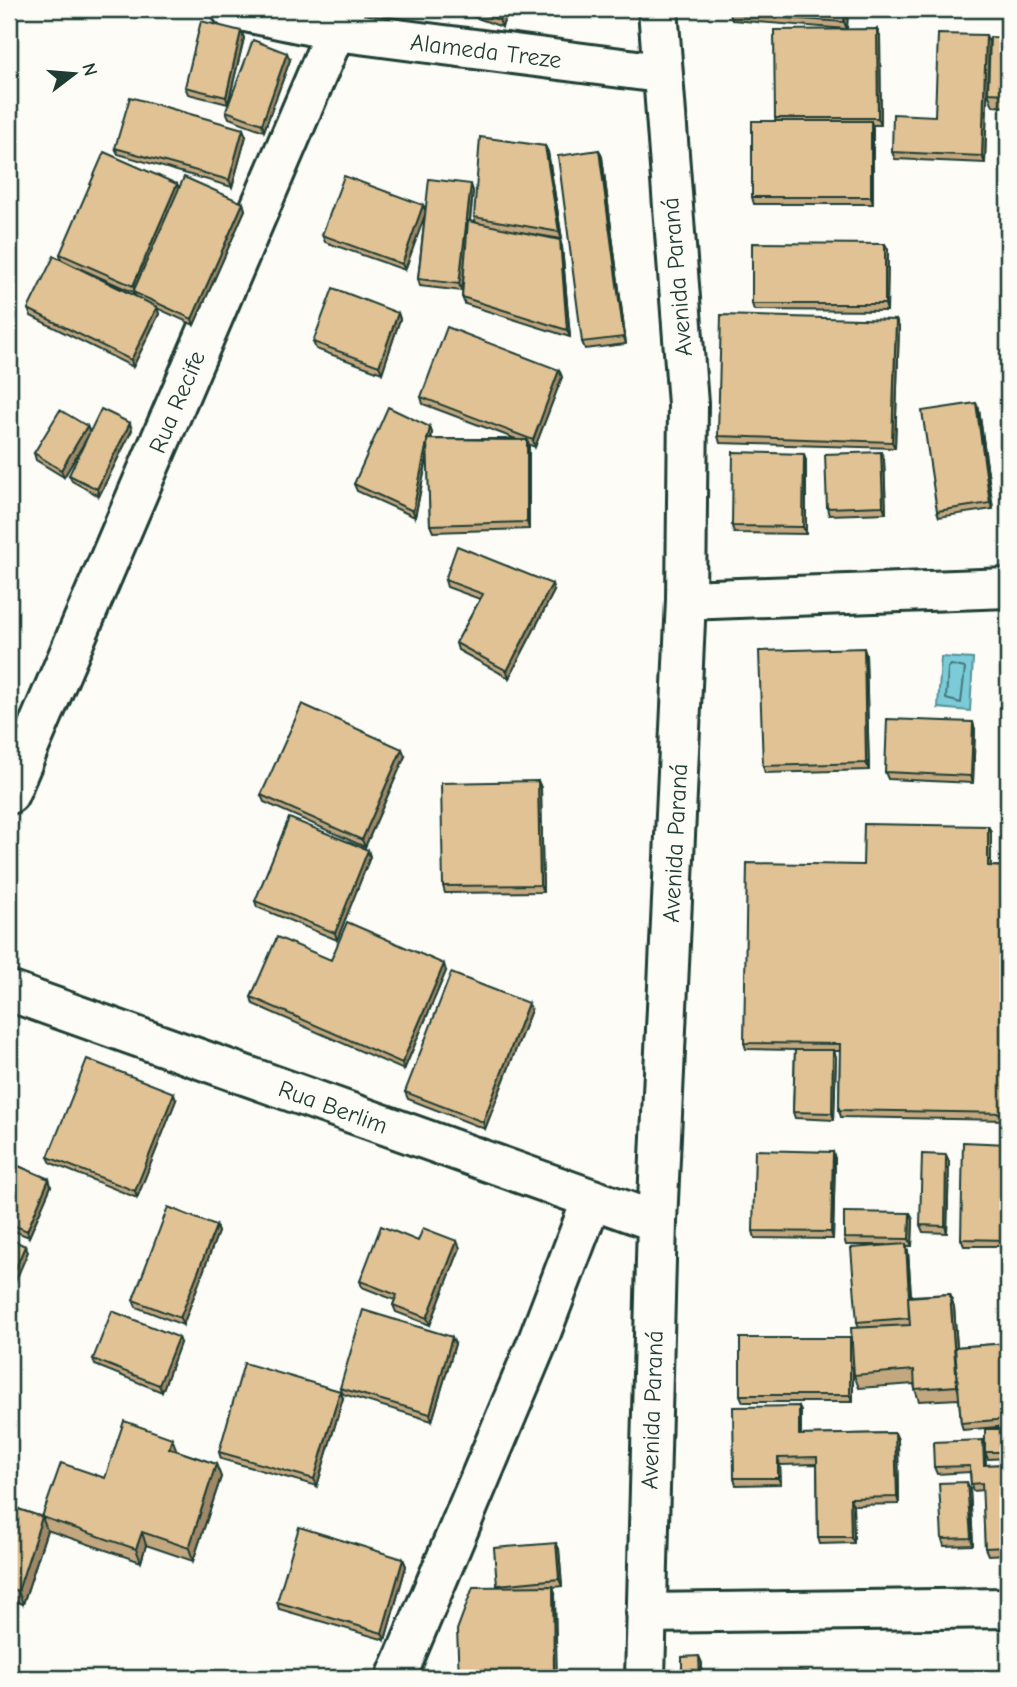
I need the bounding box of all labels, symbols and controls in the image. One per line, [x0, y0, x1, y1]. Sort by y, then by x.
street label: Alameda Treze [409, 28, 563, 74]
north arrow [38, 38, 108, 108]
text: N [77, 61, 102, 79]
street label: Avenida Paraná [656, 196, 698, 358]
street label: Rua Recife [143, 347, 211, 457]
street label: Avenida Paraná [657, 763, 693, 923]
street label: Rua Berlim [275, 1074, 391, 1140]
street label: Avenida Paraná [635, 1330, 669, 1490]

